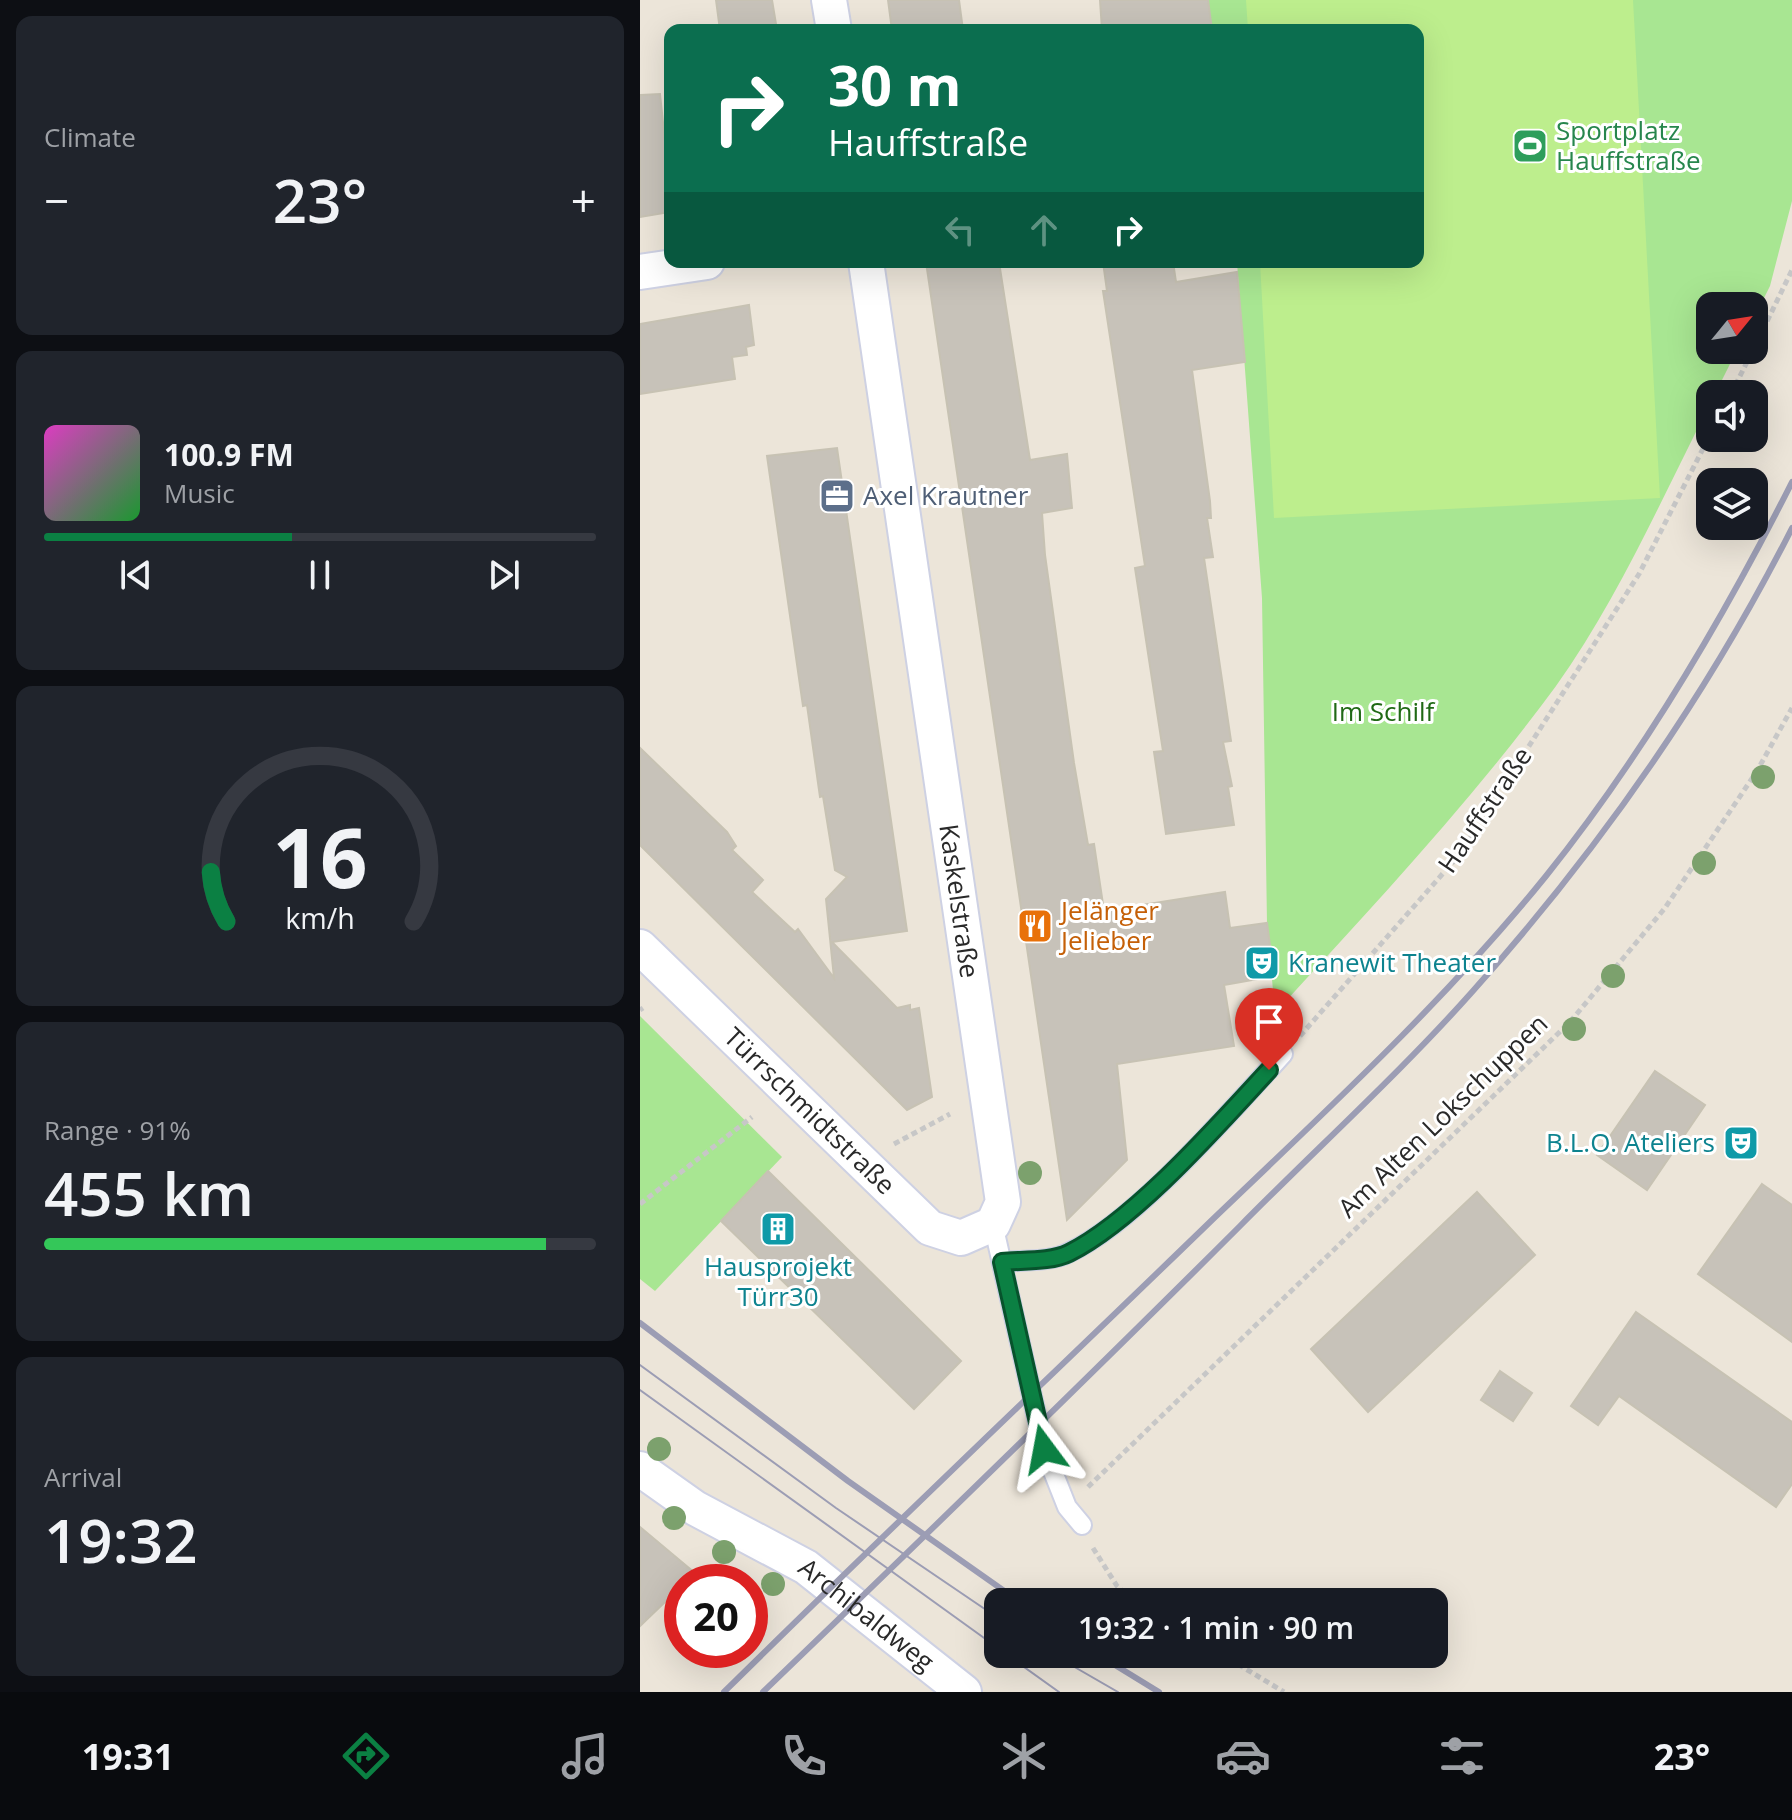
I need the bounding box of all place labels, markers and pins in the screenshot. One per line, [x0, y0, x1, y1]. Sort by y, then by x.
place label: Sportplatz Hauffstraße [1556, 112, 1701, 178]
sports icon: Sportplatz Hauffstraße [1511, 127, 1549, 165]
office icon: Axel Krautner [818, 477, 856, 515]
place label: Axel Krautner [863, 477, 1029, 513]
place label: Jelänger Jelieber [1058, 892, 1159, 958]
restaurant icon: Jelänger Jelieber [1016, 907, 1054, 945]
theatre icon: Kranewit Theater [1243, 944, 1281, 982]
place label: Kranewit Theater [1288, 944, 1496, 980]
pin [1235, 988, 1303, 1070]
place label: B.L.O. Ateliers [1546, 1124, 1715, 1160]
theatre icon: B.L.O. Ateliers [1722, 1124, 1760, 1162]
building icon: Hausprojekt Türr30 [759, 1210, 797, 1248]
place label: Hausprojekt Türr30 [704, 1248, 852, 1314]

